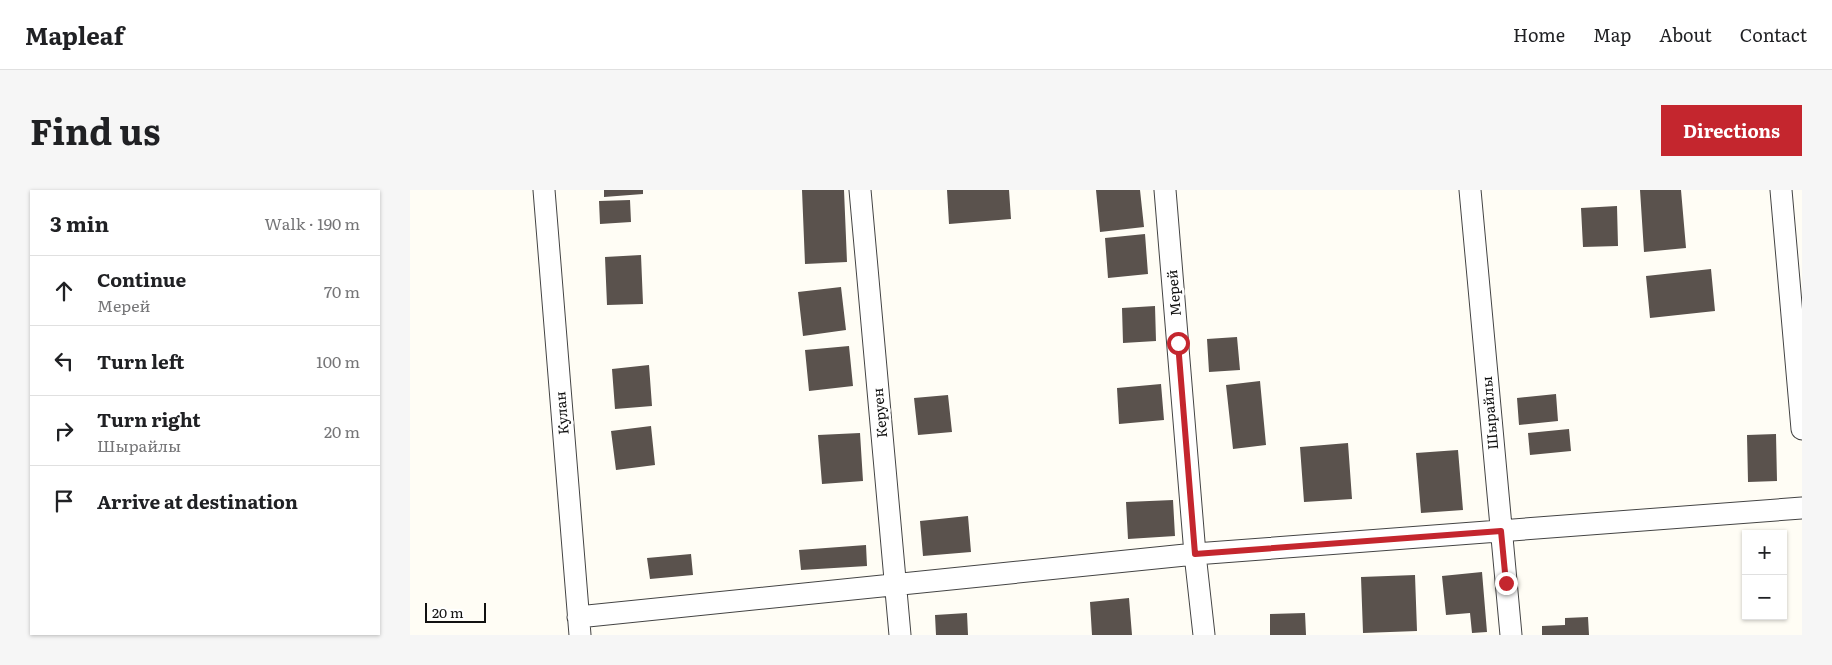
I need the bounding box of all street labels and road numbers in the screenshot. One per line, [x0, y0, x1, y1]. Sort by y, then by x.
street label: Мерей [1161, 269, 1185, 317]
street label: Шырайлы [1476, 376, 1502, 451]
street label: Керуен [867, 387, 891, 439]
street label: Кулан [549, 391, 573, 436]

